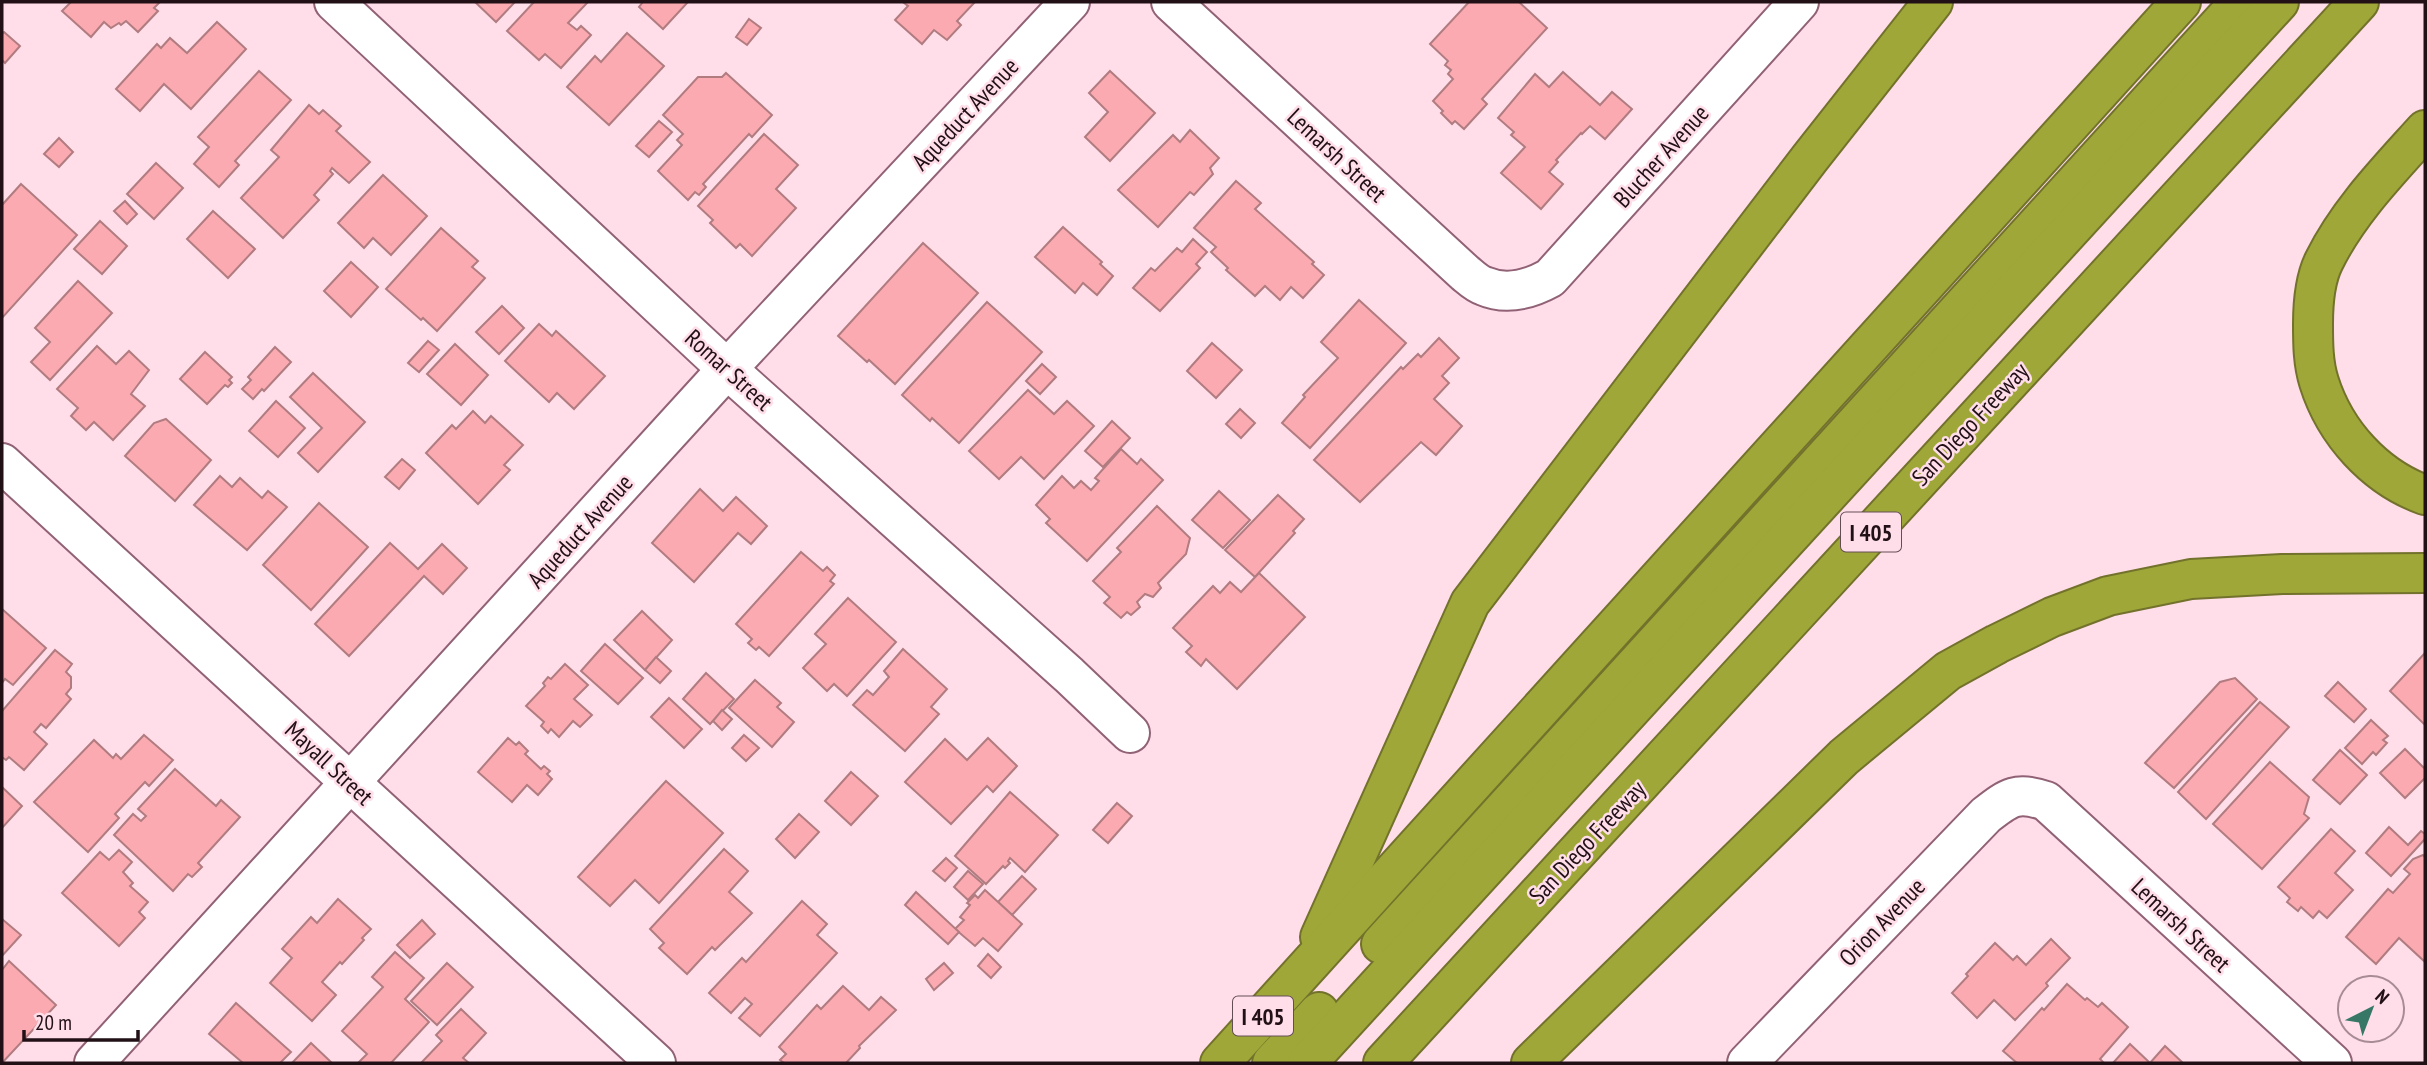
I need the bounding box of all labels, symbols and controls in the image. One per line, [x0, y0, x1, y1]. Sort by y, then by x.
street label: Aqueduct Avenue [905, 51, 1025, 177]
street label: Blucher Avenue [1607, 98, 1715, 214]
street label: Lemarsh Street [1281, 101, 1393, 209]
street label: Romar Street [679, 323, 780, 418]
street label: San Diego Freeway [1905, 356, 2035, 492]
street label: Aqueduct Avenue [521, 468, 639, 594]
road number: I 405 [1841, 512, 1901, 552]
street label: Mayall Street [278, 714, 380, 812]
street label: San Diego Freeway [1522, 774, 1652, 910]
street label: Orion Avenue [1832, 871, 1932, 973]
street label: Lemarsh Street [2125, 871, 2237, 979]
north arrow [2336, 974, 2406, 1044]
text: N [2371, 984, 2394, 1009]
road number: I 405 [1233, 996, 1293, 1036]
scale bar [24, 998, 138, 1042]
text: 20 m [35, 1009, 72, 1036]

